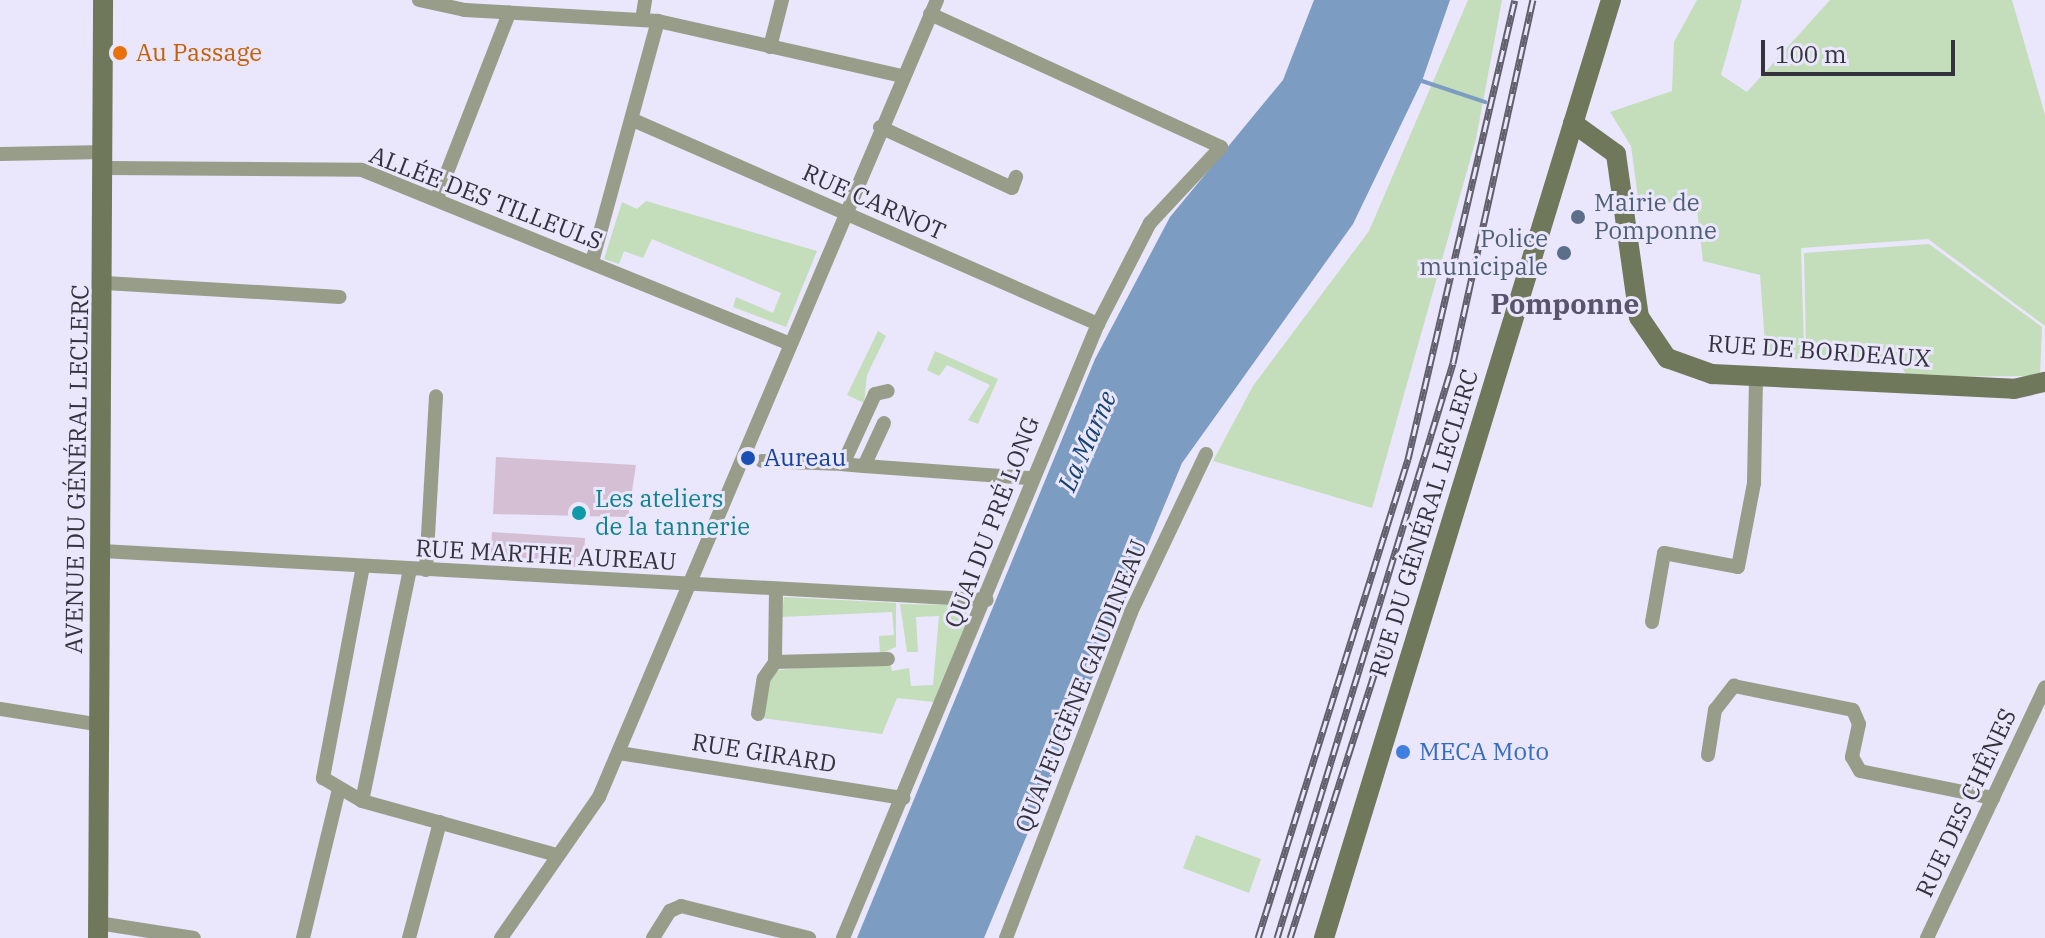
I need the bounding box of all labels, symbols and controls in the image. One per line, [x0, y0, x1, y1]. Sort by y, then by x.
scale bar [1765, 24, 1959, 74]
text: 100 m [1775, 38, 1847, 70]
place label: Au Passage [136, 39, 262, 67]
marker: Au Passage [111, 44, 129, 62]
street label: ALLÉE DES TILLEULS [365, 140, 607, 256]
street label: RUE CARNOT [798, 158, 950, 246]
place label: Mairie de Pomponne [1594, 189, 1717, 245]
marker: Mairie de Pomponne [1569, 208, 1587, 226]
place label: Police municipale [1419, 225, 1548, 281]
marker: Police municipale [1555, 244, 1573, 262]
street label: AVENUE DU GÉNÉRAL LECLERC [59, 284, 95, 654]
district label: Pomponne [1491, 287, 1639, 321]
street label: RUE DE BORDEAUX [1706, 329, 1932, 373]
street label: RUE DU GÉNÉRAL LECLERC [1363, 366, 1485, 680]
water label: La Marne [1051, 386, 1123, 496]
street label: QUAI DU PRÉ LONG [938, 412, 1046, 632]
place label: Aureau [764, 444, 846, 472]
marker: Aureau [739, 449, 757, 467]
place label: Les ateliers de la tannerie [595, 485, 750, 541]
marker: Les ateliers de la tannerie [570, 504, 588, 522]
street label: RUE MARTHE AUREAU [415, 534, 677, 576]
street label: QUAI EUGÈNE GAUDINEAU [1009, 535, 1153, 837]
street label: RUE DES CHÊNES [1910, 704, 2022, 902]
street label: RUE GIRARD [690, 727, 838, 779]
place label: MECA Moto [1419, 738, 1549, 766]
marker: MECA Moto [1394, 743, 1412, 761]

